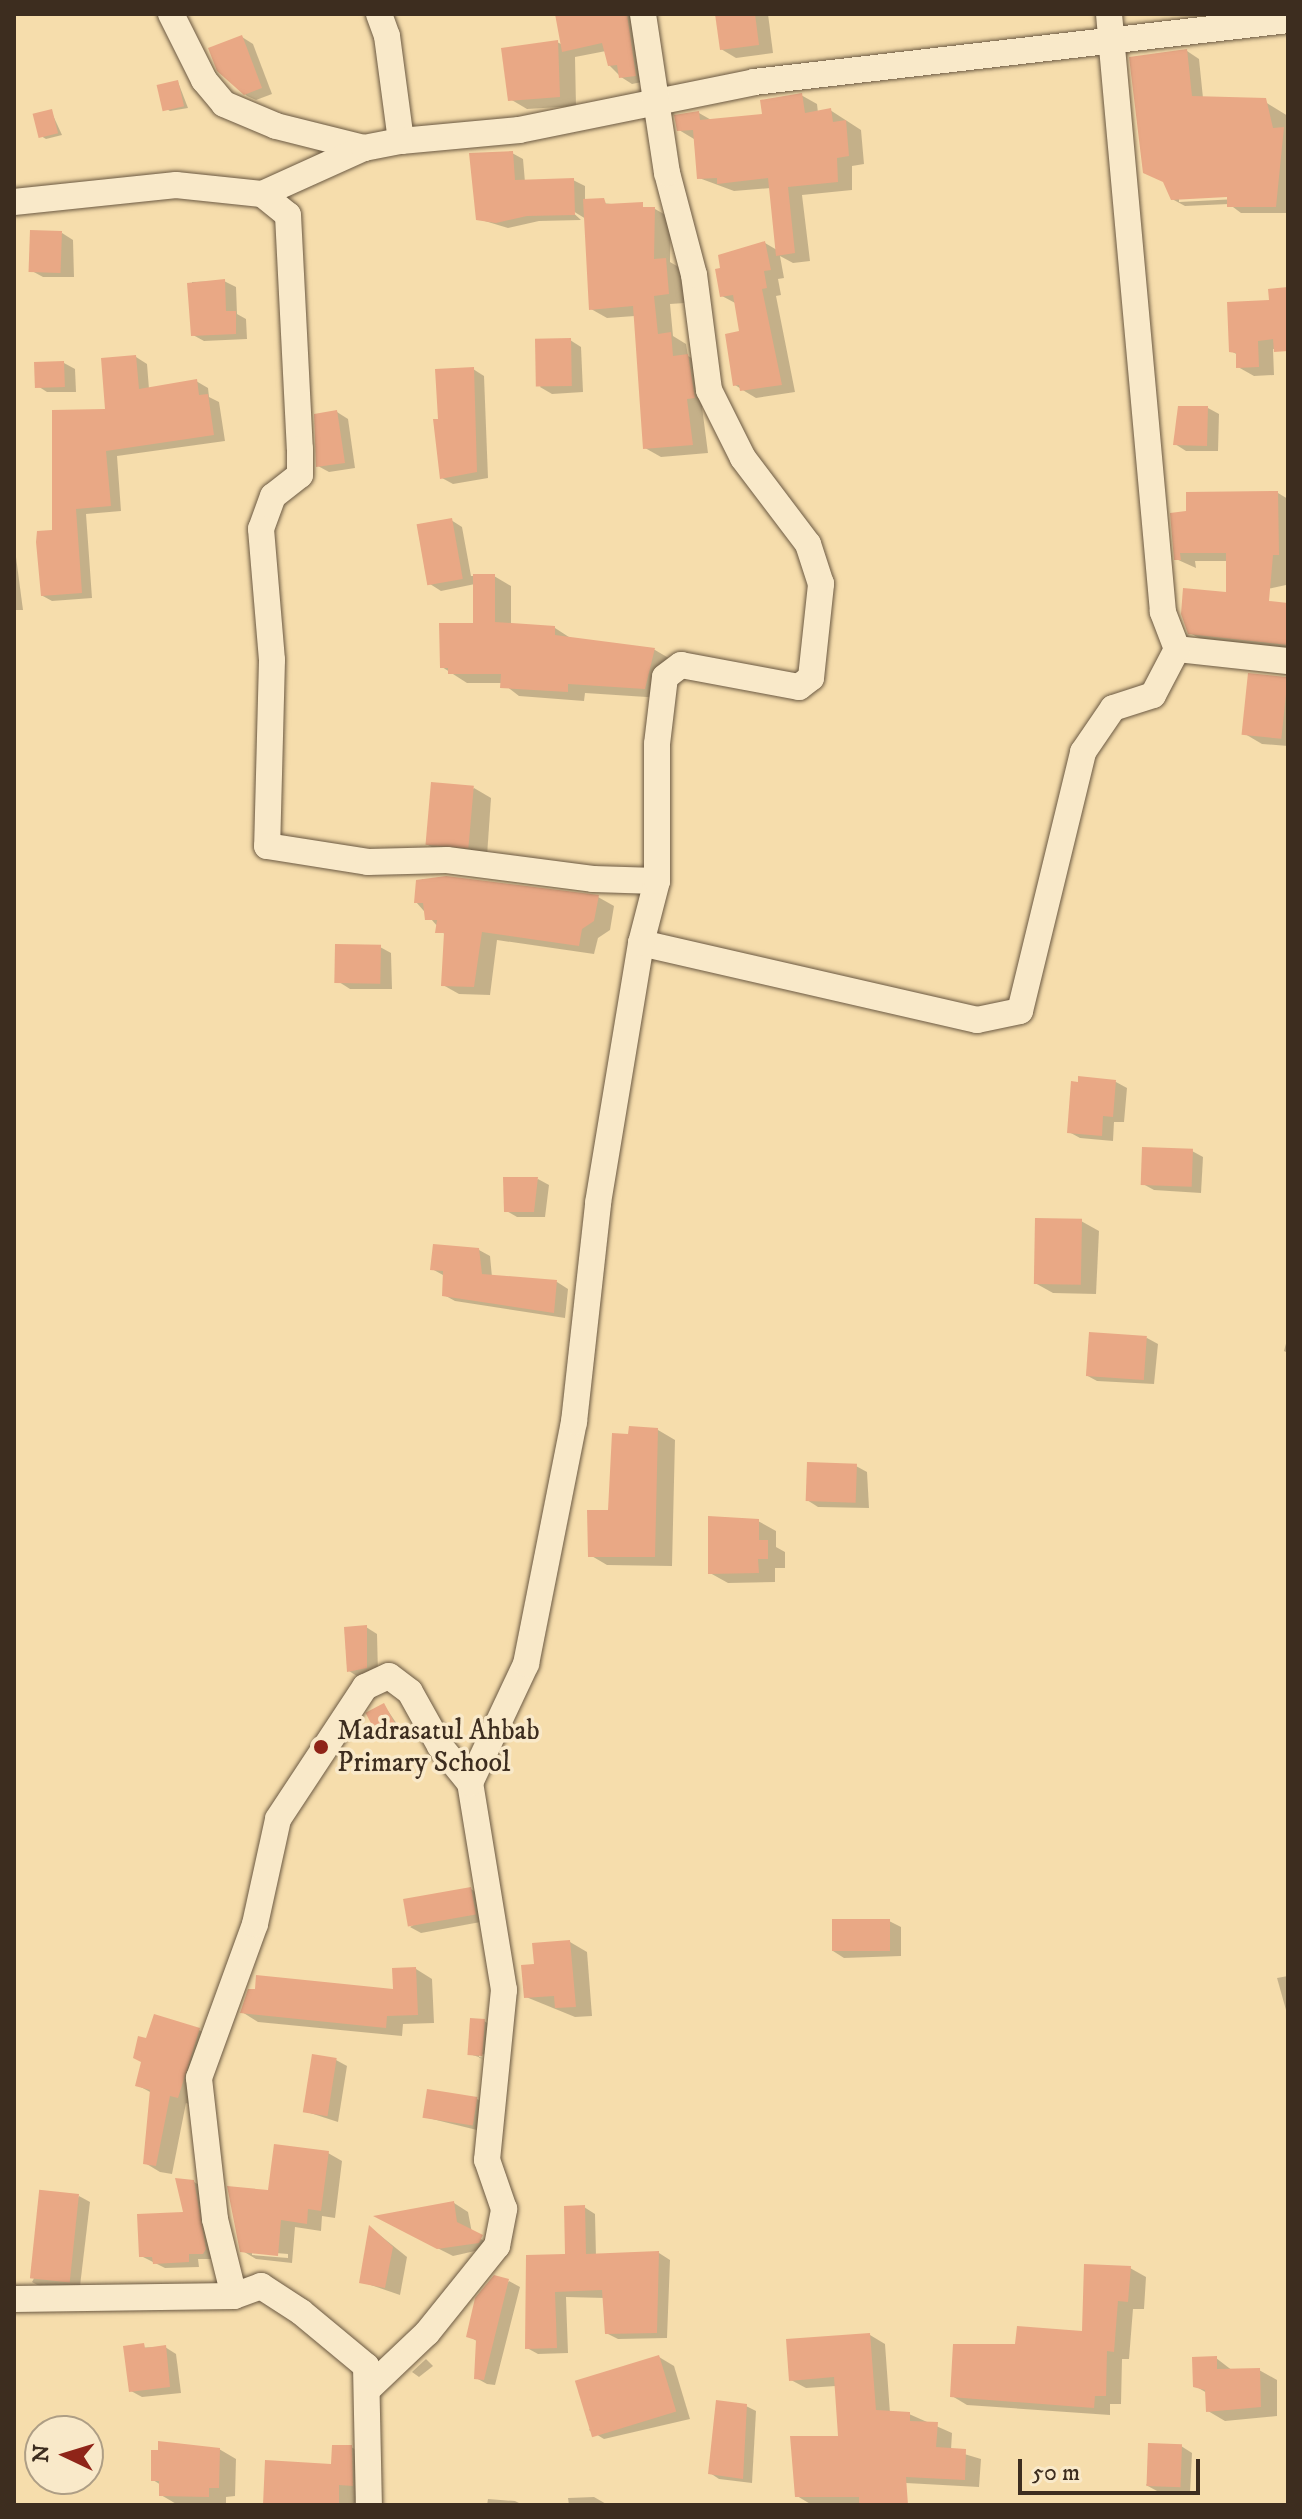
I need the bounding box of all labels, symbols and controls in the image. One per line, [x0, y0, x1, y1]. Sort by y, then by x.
place label: Madrasatul Ahbab Primary School [337, 1714, 540, 1780]
marker: Madrasatul Ahbab Primary School [312, 1738, 330, 1756]
north arrow [24, 2415, 104, 2495]
text: N [27, 2443, 56, 2463]
scale bar [1022, 2443, 1204, 2493]
text: 50 m [1032, 2458, 1080, 2488]

